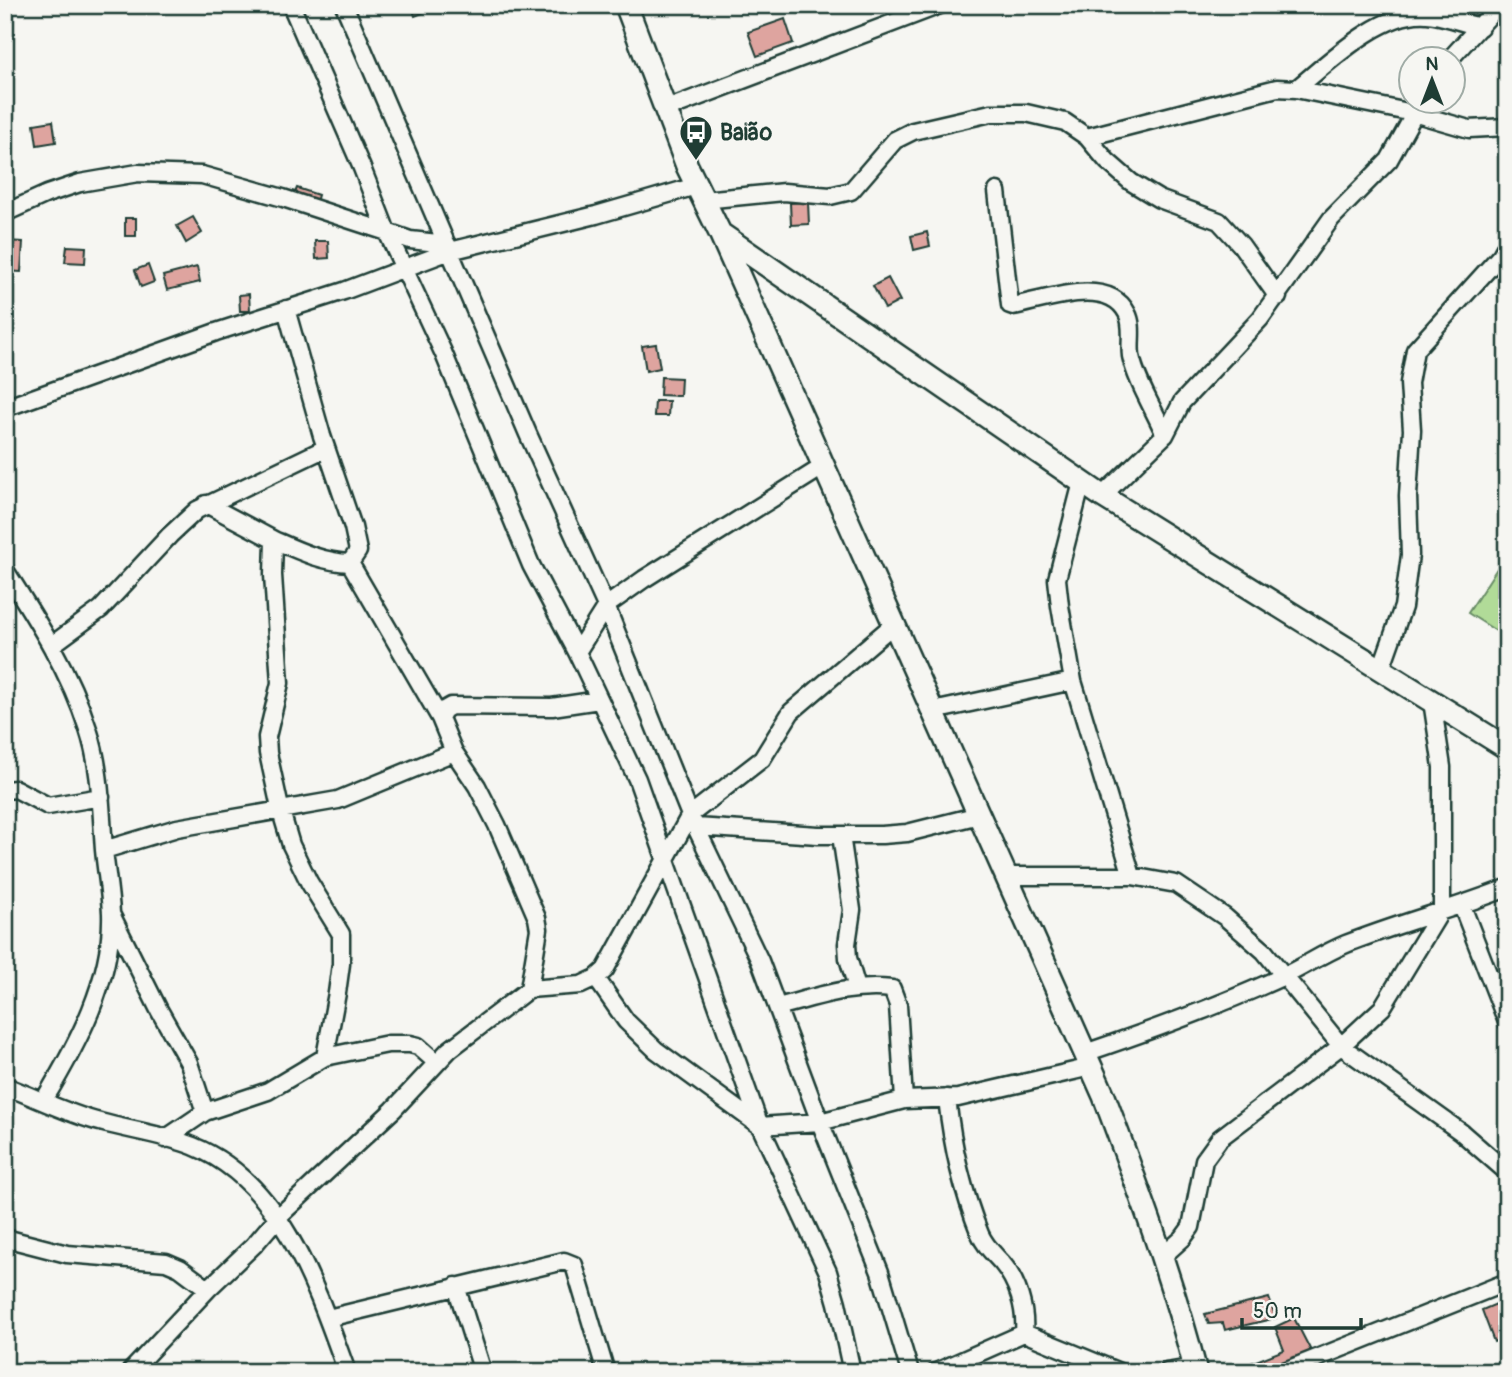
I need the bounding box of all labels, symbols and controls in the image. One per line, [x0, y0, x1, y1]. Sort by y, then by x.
north arrow [1396, 46, 1466, 116]
text: N [1426, 52, 1439, 76]
bus stop icon: Baião [677, 113, 715, 162]
place label: Baião [720, 118, 773, 147]
scale bar [1242, 1286, 1362, 1330]
text: 50 m [1253, 1298, 1302, 1325]

